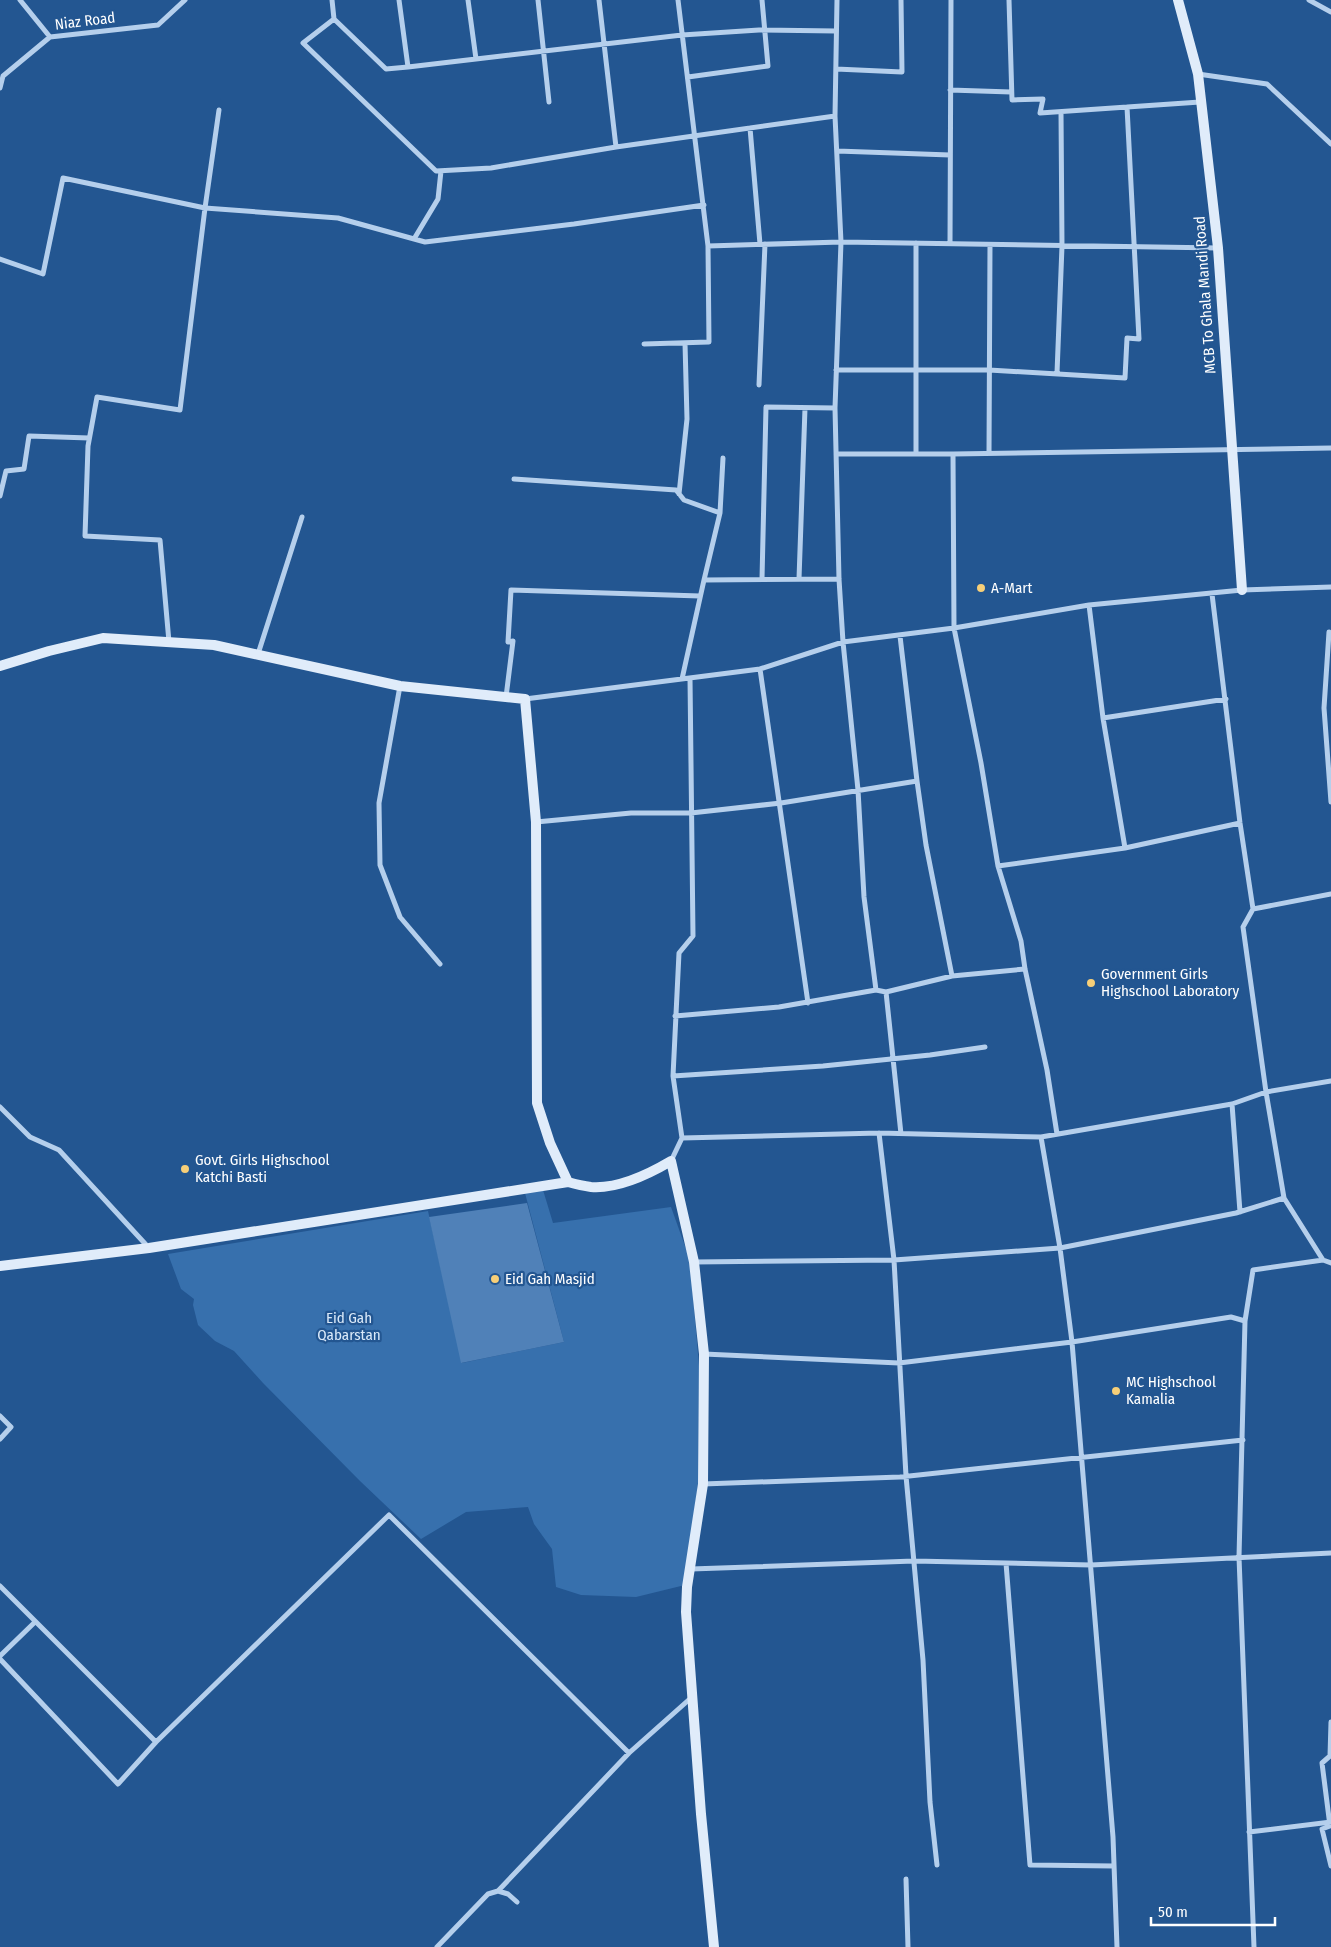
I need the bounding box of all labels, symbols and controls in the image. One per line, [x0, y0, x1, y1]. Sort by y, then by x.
street label: Niaz Road [54, 8, 116, 34]
street label: MCB To Ghala Mandi Road [1191, 215, 1219, 375]
place label: A-Mart [991, 579, 1033, 597]
marker: A-Mart [975, 582, 987, 594]
place label: Government Girls Highschool Laboratory [1101, 965, 1240, 1000]
marker: Government Girls Highschool Laboratory [1085, 977, 1097, 989]
place label: Govt. Girls Highschool Katchi Basti [195, 1151, 330, 1186]
marker: Govt. Girls Highschool Katchi Basti [179, 1163, 191, 1175]
place label: Eid Gah Masjid [505, 1270, 595, 1288]
marker: Eid Gah Masjid [489, 1273, 501, 1285]
park label: Eid Gah Qabarstan [317, 1309, 381, 1344]
place label: MC Highschool Kamalia [1126, 1373, 1216, 1408]
marker: MC Highschool Kamalia [1110, 1385, 1122, 1397]
scale bar [1151, 1894, 1275, 1926]
text: 50 m [1158, 1903, 1188, 1921]

